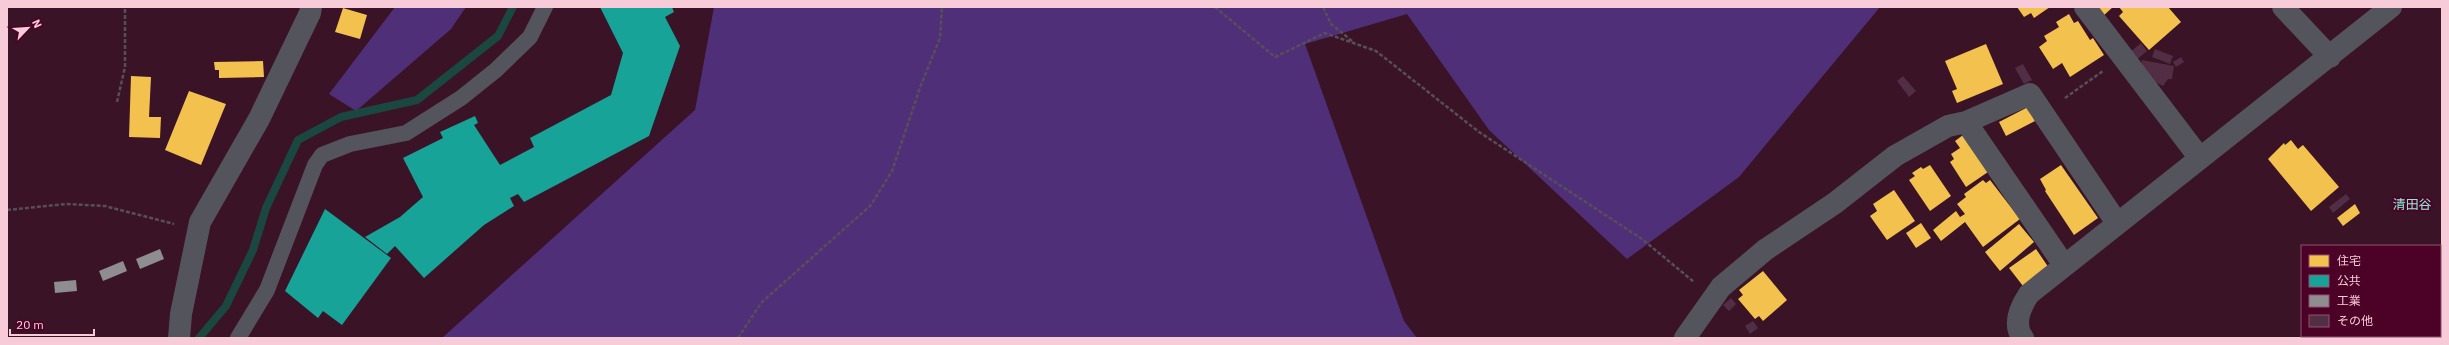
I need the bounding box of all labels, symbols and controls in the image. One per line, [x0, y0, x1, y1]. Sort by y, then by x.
north arrow [8, 8, 48, 48]
text: N [29, 17, 45, 30]
district label: 清田谷 [2392, 196, 2432, 213]
legend [2301, 245, 2441, 337]
text: 住宅 [2337, 253, 2361, 268]
text: 公共 [2337, 273, 2361, 288]
text: 工業 [2337, 293, 2361, 308]
scale bar [10, 311, 94, 337]
text: その他 [2337, 313, 2373, 328]
text: 20 m [16, 317, 44, 332]

